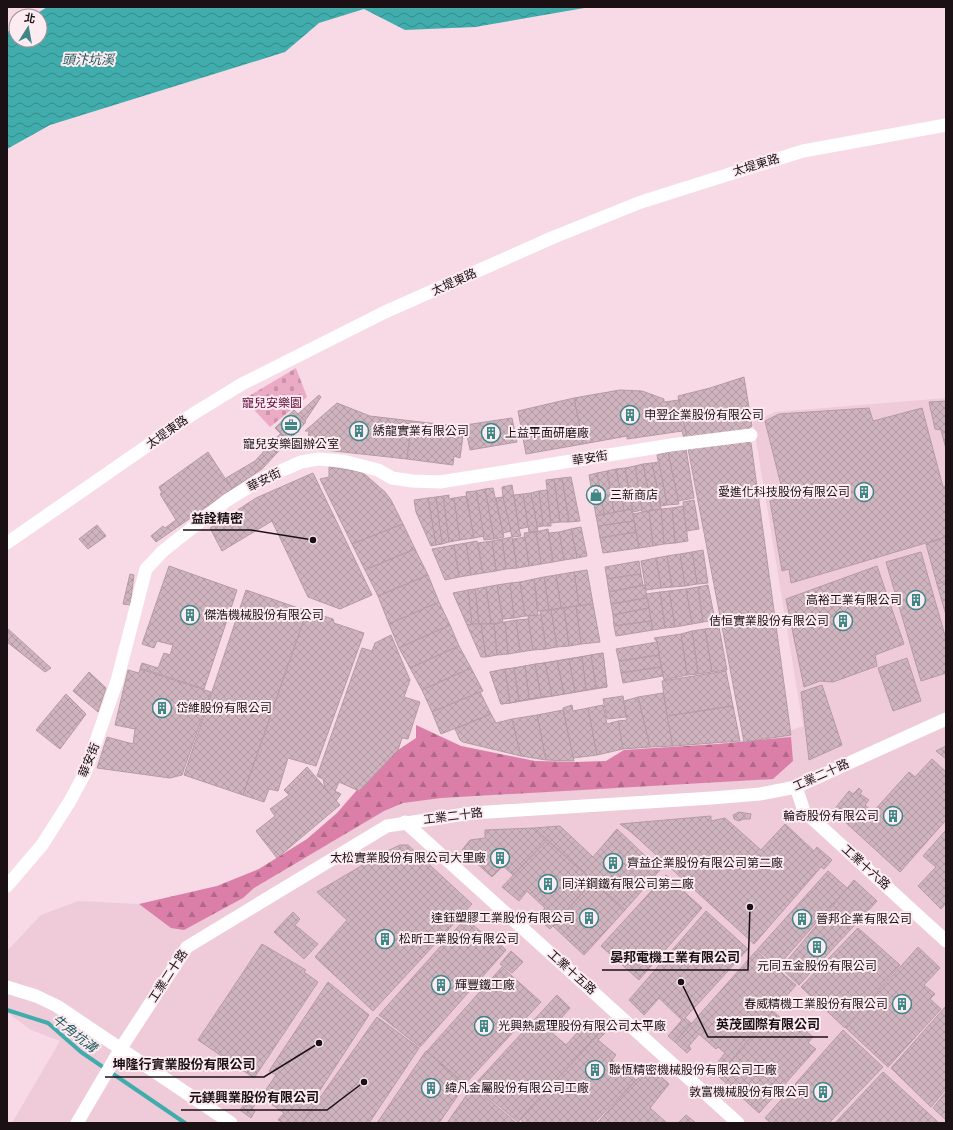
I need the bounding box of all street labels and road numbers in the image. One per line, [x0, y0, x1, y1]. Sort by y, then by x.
street label: 太堤東路 [730, 149, 781, 180]
street label: 太堤東路 [428, 264, 479, 299]
street label: 太堤東路 [142, 411, 191, 452]
street label: 華安街 [571, 446, 609, 469]
street label: 華安街 [244, 464, 284, 495]
street label: 華安街 [74, 740, 103, 780]
street label: 工業二十路 [790, 755, 852, 795]
street label: 工業二十路 [422, 803, 484, 828]
street label: 工業十六路 [838, 840, 894, 893]
street label: 工業十五路 [544, 945, 600, 998]
street label: 工業二十路 [144, 946, 191, 1006]

